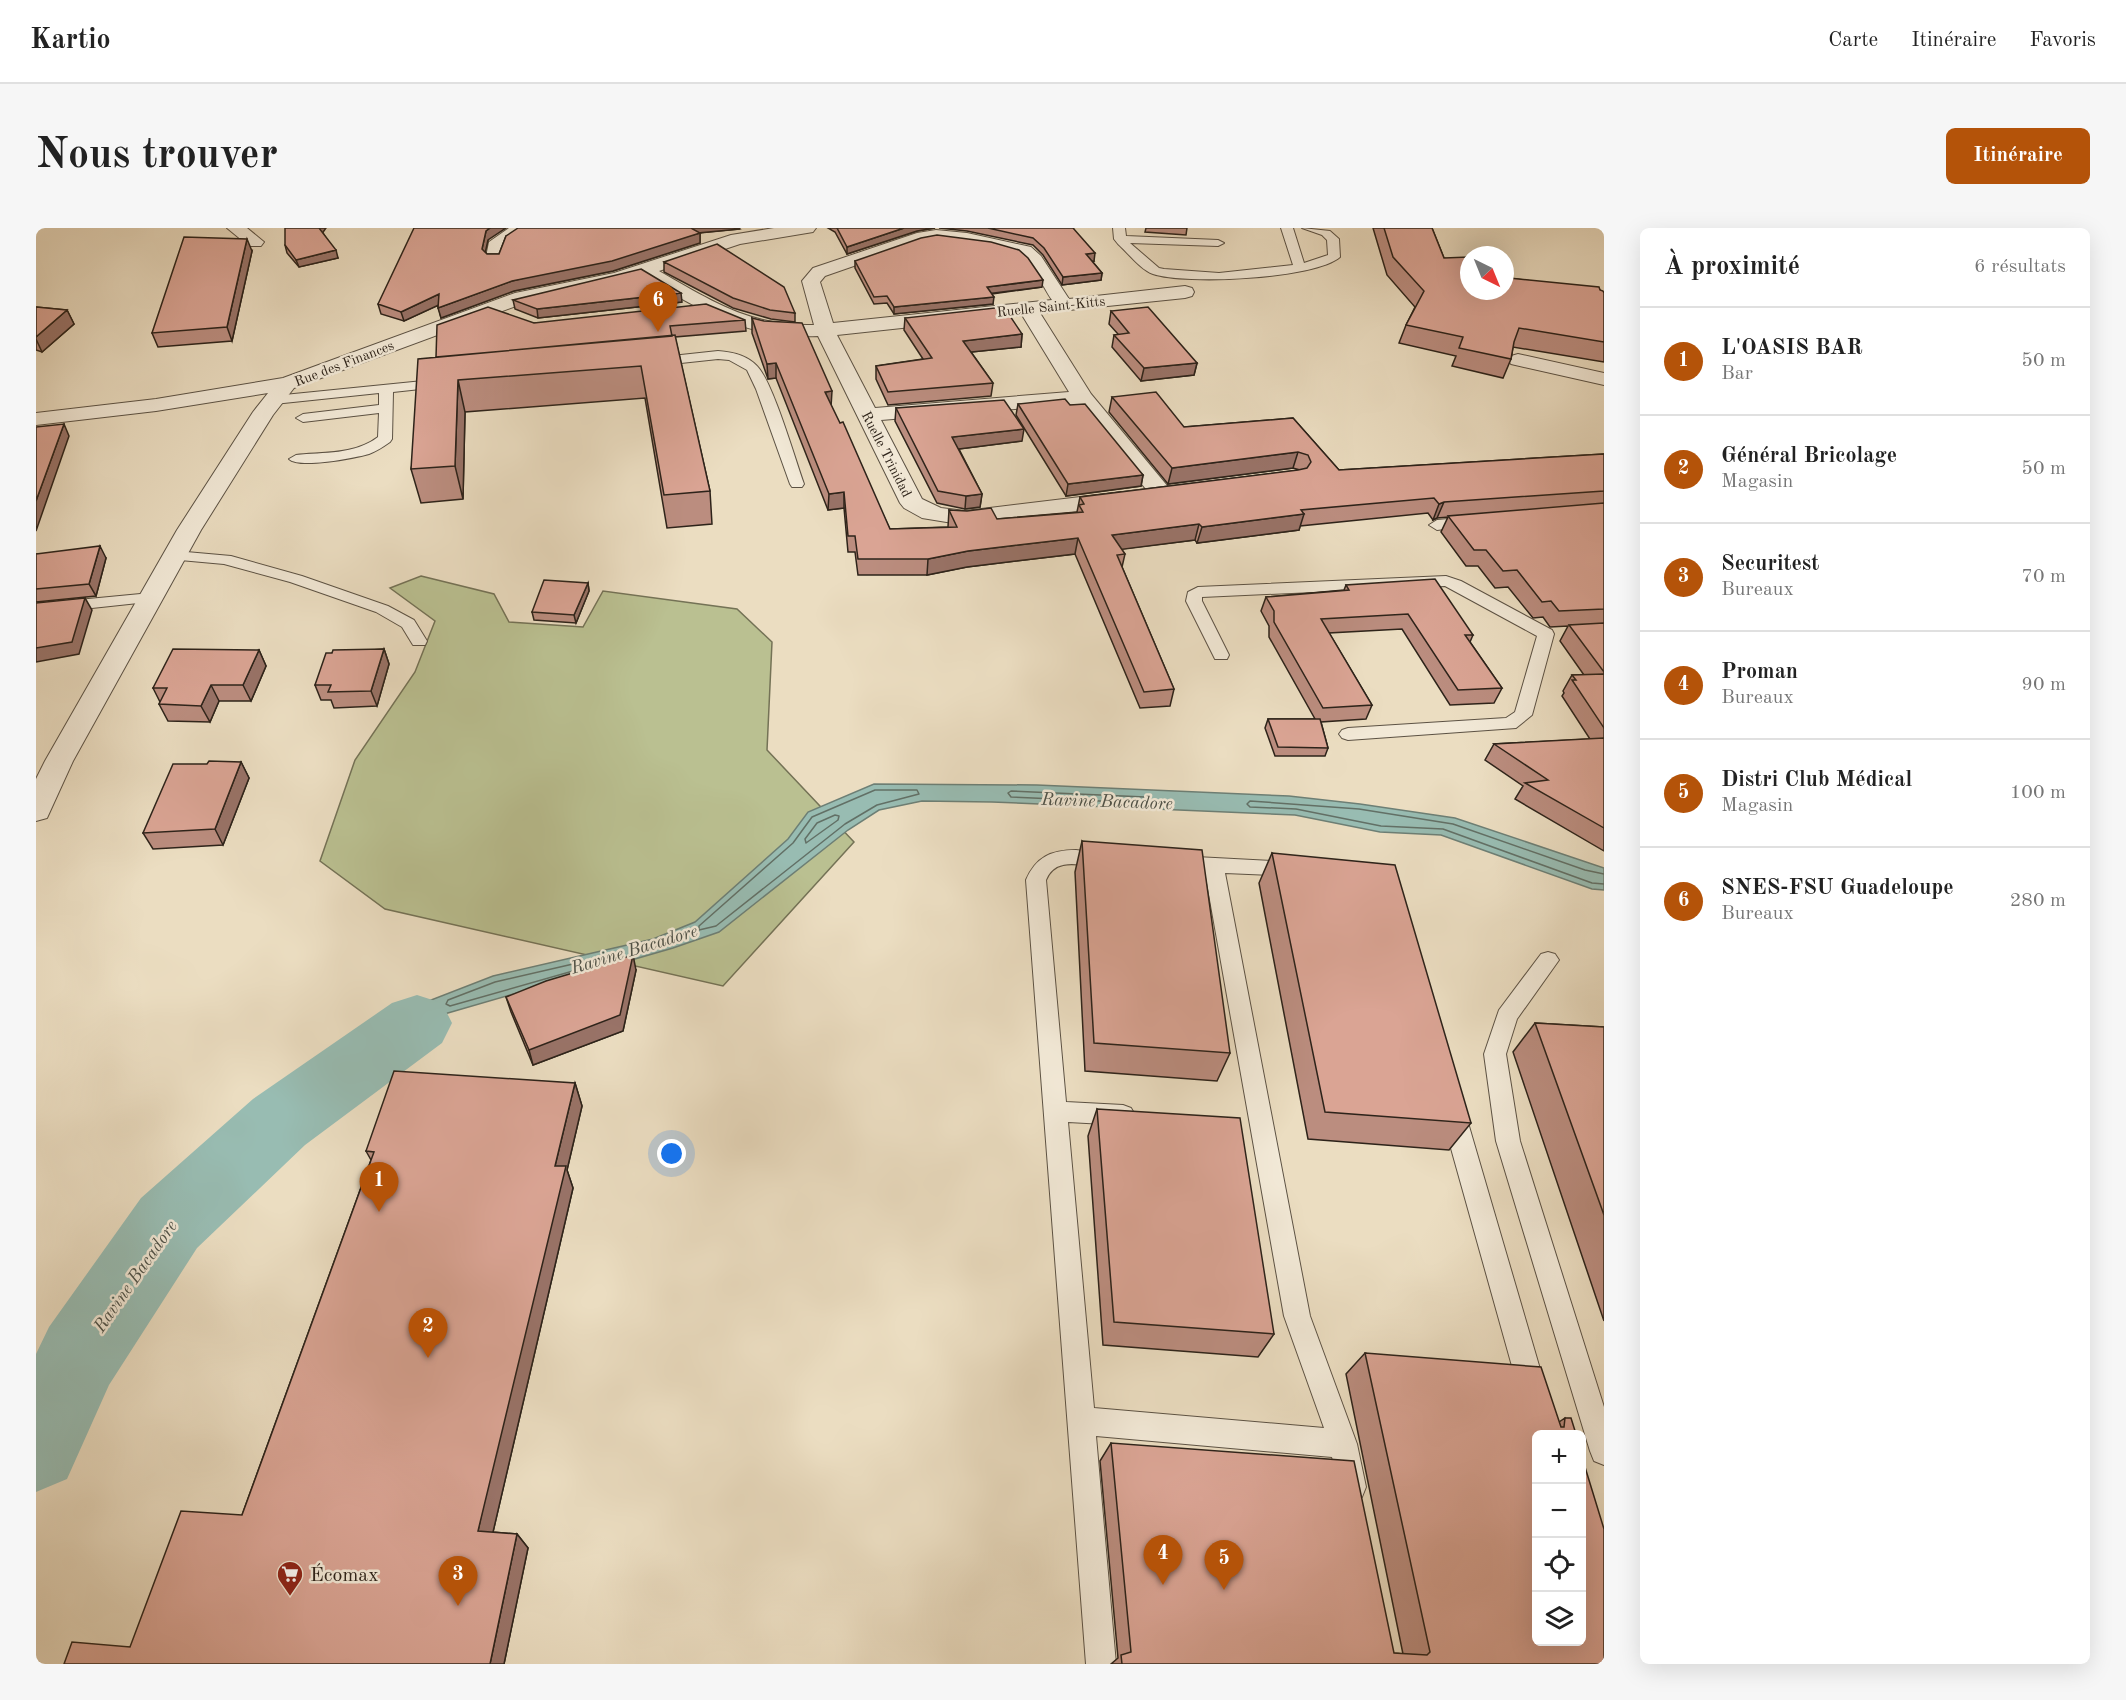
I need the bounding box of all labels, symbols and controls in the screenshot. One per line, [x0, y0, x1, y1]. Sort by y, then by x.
text: Kartio [30, 27, 111, 55]
text: Carte [1828, 30, 1878, 51]
text: Itinéraire [1911, 30, 1997, 51]
text: Favoris [2030, 30, 2096, 51]
button: Itinéraire [1946, 128, 2090, 184]
text: Nous trouver [36, 135, 278, 177]
north arrow [1460, 246, 1514, 300]
text: À proximité [1664, 254, 1800, 280]
text: 6 résultats [1974, 257, 2066, 277]
pin: 6 [638, 282, 678, 332]
street label: Ruelle Saint-Kitts [996, 294, 1106, 320]
text: L'OASIS BAR [1721, 337, 1863, 359]
street label: Rue des Finances [293, 338, 396, 389]
text: 1 [1678, 351, 1689, 371]
text: 50 m [2021, 351, 2066, 371]
text: Bar [1721, 364, 1753, 384]
street label: Ruelle Trinidad [858, 409, 914, 500]
text: Général Bricolage [1721, 445, 1897, 467]
text: 2 [1678, 459, 1689, 479]
text: 50 m [2021, 459, 2066, 479]
text: Magasin [1721, 472, 1793, 492]
text: Securitest [1721, 553, 1819, 575]
text: 3 [1678, 567, 1689, 587]
text: 70 m [2021, 567, 2066, 587]
text: Bureaux [1721, 580, 1794, 600]
text: Proman [1721, 661, 1798, 683]
text: 4 [1678, 675, 1689, 695]
text: 90 m [2021, 675, 2066, 695]
text: Bureaux [1721, 688, 1794, 708]
text: Distri Club Médical [1721, 769, 1912, 791]
text: 5 [1678, 783, 1689, 803]
text: 100 m [2010, 783, 2066, 803]
water label: Ravine Bacadore [1040, 791, 1173, 813]
text: Magasin [1721, 796, 1793, 816]
text: SNES-FSU Guadeloupe [1721, 877, 1954, 899]
text: 6 [1678, 891, 1689, 911]
text: 280 m [2010, 891, 2066, 911]
text: Bureaux [1721, 904, 1794, 924]
water label: Ravine Bacadore [568, 922, 700, 978]
your location [657, 1139, 686, 1168]
pin: 1 [360, 1162, 398, 1212]
water label: Ravine Bacadore [90, 1217, 181, 1337]
pin: 2 [408, 1308, 448, 1358]
map controls [1532, 1430, 1586, 1646]
button: + [1532, 1430, 1586, 1484]
button: − [1532, 1484, 1586, 1538]
pin: 4 [1144, 1536, 1182, 1585]
button: locate [1532, 1538, 1586, 1592]
pin: 5 [1204, 1540, 1244, 1590]
pin: 3 [438, 1556, 478, 1606]
supermarket icon: Écomax [275, 1559, 305, 1597]
place label: Écomax [310, 1563, 379, 1586]
button: layers [1532, 1592, 1586, 1646]

